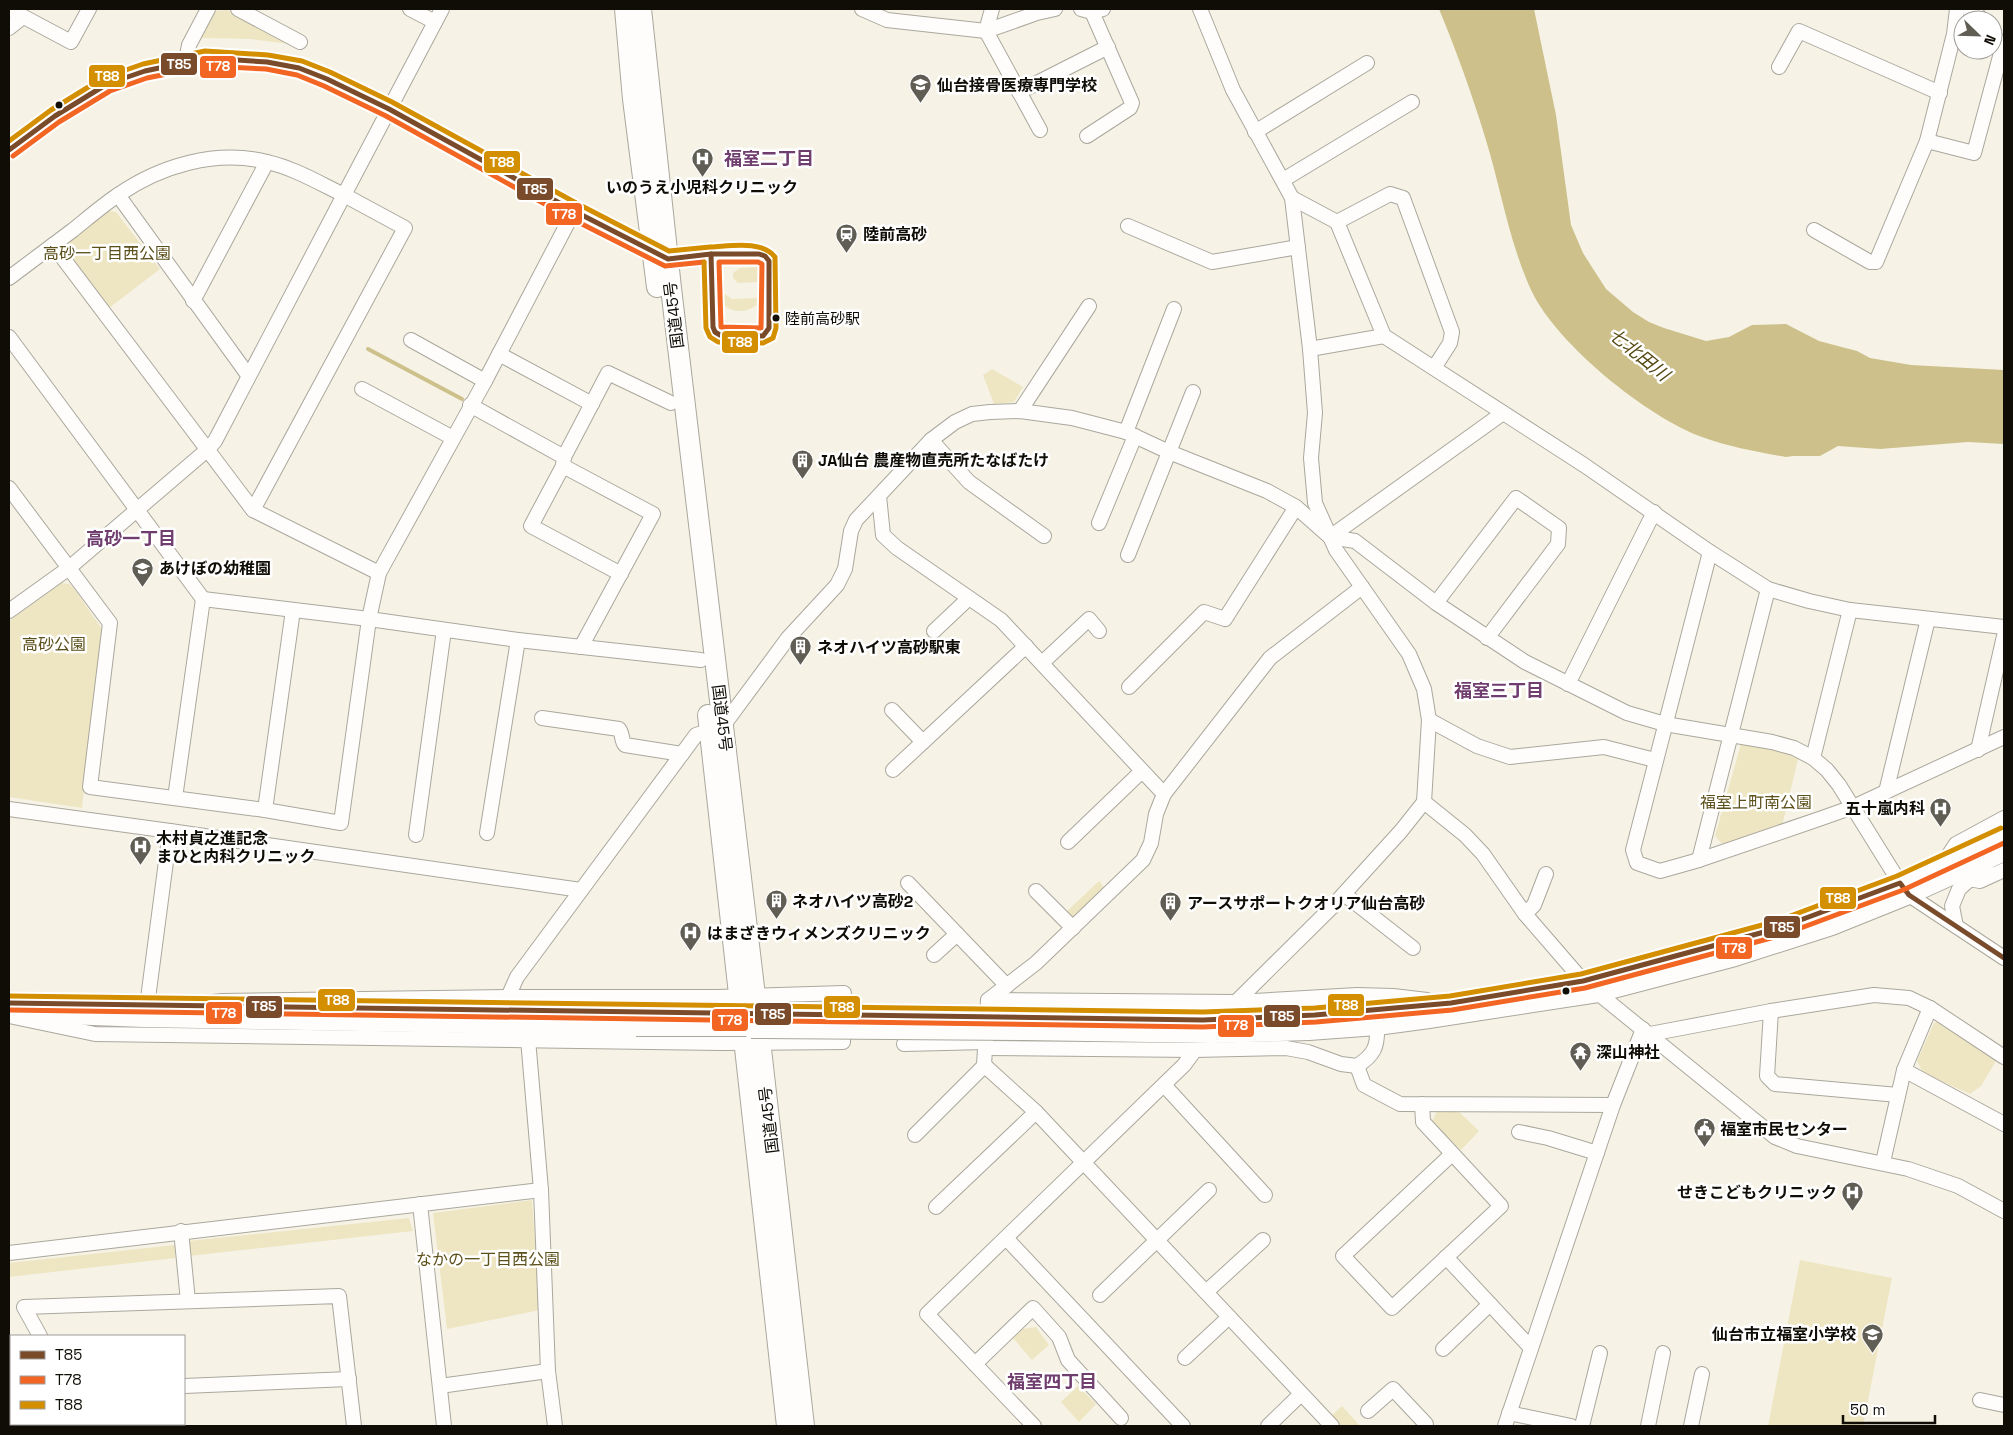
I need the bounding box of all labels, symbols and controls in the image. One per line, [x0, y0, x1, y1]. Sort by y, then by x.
north arrow [1953, 10, 2003, 60]
text: N [1980, 32, 2000, 48]
line badge: T85 [160, 52, 198, 76]
text: T85 [166, 55, 192, 73]
line badge: T78 [199, 55, 237, 79]
text: T78 [206, 57, 231, 75]
line badge: T88 [88, 64, 126, 88]
text: T88 [94, 67, 120, 85]
school or university icon: 仙台接骨医療専門学校 [909, 73, 933, 104]
place label: 仙台接骨医療専門学校 [936, 75, 1097, 96]
unlabelled marker [54, 100, 64, 110]
hospital icon: いのうえ小児科クリニック [690, 146, 714, 177]
district label: 福室二丁目 [724, 147, 814, 170]
line badge: T88 [483, 150, 521, 174]
text: T88 [489, 153, 515, 171]
line badge: T85 [516, 177, 554, 201]
place label: いのうえ小児科クリニック [606, 177, 798, 198]
text: T85 [522, 180, 548, 198]
line badge: T78 [545, 202, 583, 226]
text: T78 [552, 205, 577, 223]
station icon: 陸前高砂 [835, 222, 859, 253]
place label: 陸前高砂 [863, 224, 927, 245]
park label: 高砂一丁目西公園 [43, 243, 171, 264]
street label: 国道45号 [659, 280, 689, 350]
place label: 陸前高砂駅 [785, 309, 860, 328]
marker: 陸前高砂駅 [771, 313, 781, 323]
water label: 七北田川 [1604, 322, 1676, 387]
line badge: T88 [721, 330, 759, 354]
text: T88 [727, 333, 753, 351]
building icon: JA仙台 農産物直売所たなばたけ [790, 448, 814, 479]
place label: JA仙台 農産物直売所たなばたけ [818, 450, 1049, 471]
district label: 高砂一丁目 [86, 527, 176, 550]
school or university icon: あけぼの幼稚園 [131, 556, 155, 587]
place label: あけぼの幼稚園 [159, 558, 271, 579]
park label: 高砂公園 [22, 634, 86, 655]
building icon: ネオハイツ高砂駅東 [789, 635, 813, 666]
place label: ネオハイツ高砂駅東 [817, 637, 961, 658]
district label: 福室三丁目 [1454, 679, 1544, 702]
street label: 国道45号 [707, 683, 737, 753]
park label: 福室上町南公園 [1700, 792, 1812, 813]
hospital icon: 五十嵐内科 [1929, 796, 1953, 827]
place label: 五十嵐内科 [1845, 798, 1925, 819]
place label: 木村貞之進記念 まひと内科クリニック [156, 828, 316, 867]
hospital icon: 木村貞之進記念 まひと内科クリニック [128, 835, 152, 866]
line badge: T88 [1819, 886, 1857, 910]
building icon: ネオハイツ高砂2 [764, 889, 788, 920]
text: T88 [1825, 889, 1851, 907]
place label: ネオハイツ高砂2 [792, 891, 913, 912]
building icon: アースサポートクオリア仙台高砂 [1159, 891, 1183, 922]
place label: アースサポートクオリア仙台高砂 [1187, 893, 1425, 914]
line badge: T85 [1763, 915, 1801, 939]
text: T85 [1769, 918, 1795, 936]
hospital icon: はまざきウィメンズクリニック [679, 921, 703, 952]
place label: はまざきウィメンズクリニック [707, 923, 931, 944]
line badge: T78 [1715, 936, 1753, 960]
text: T78 [1722, 939, 1747, 957]
unlabelled marker [1561, 986, 1571, 996]
line badge: T88 [317, 988, 356, 1012]
text: T88 [324, 991, 350, 1009]
line badge: T88 [1327, 993, 1365, 1017]
line badge: T85 [245, 995, 283, 1019]
line badge: T88 [823, 995, 861, 1019]
text: T88 [1333, 996, 1359, 1014]
text: T85 [251, 997, 277, 1015]
text: T88 [829, 998, 855, 1016]
line badge: T78 [205, 1001, 243, 1025]
line badge: T85 [754, 1002, 792, 1026]
text: T78 [212, 1004, 237, 1022]
line badge: T85 [1263, 1004, 1301, 1028]
text: T85 [760, 1005, 786, 1023]
text: T85 [1269, 1007, 1295, 1025]
line badge: T78 [711, 1008, 749, 1032]
text: T78 [718, 1011, 743, 1029]
line badge: T78 [1217, 1014, 1255, 1038]
text: T78 [1224, 1016, 1249, 1034]
temple icon: 深山神社 [1568, 1040, 1592, 1071]
place label: 深山神社 [1596, 1042, 1660, 1063]
street label: 国道45号 [754, 1085, 784, 1155]
public building icon: 福室市民センター [1692, 1117, 1716, 1148]
place label: 福室市民センター [1720, 1119, 1848, 1140]
hospital icon: せきこどもクリニック [1841, 1180, 1865, 1211]
place label: せきこどもクリニック [1677, 1182, 1837, 1203]
park label: なかの一丁目西公園 [416, 1249, 560, 1270]
school or university icon: 仙台市立福室小学校 [1860, 1322, 1884, 1353]
place label: 仙台市立福室小学校 [1711, 1324, 1856, 1345]
legend [10, 1335, 185, 1425]
text: T85 [55, 1345, 82, 1364]
text: T78 [55, 1370, 82, 1389]
district label: 福室四丁目 [1007, 1370, 1097, 1393]
scale bar [1843, 1392, 1936, 1424]
text: T88 [55, 1395, 83, 1414]
text: 50 m [1850, 1400, 1885, 1419]

